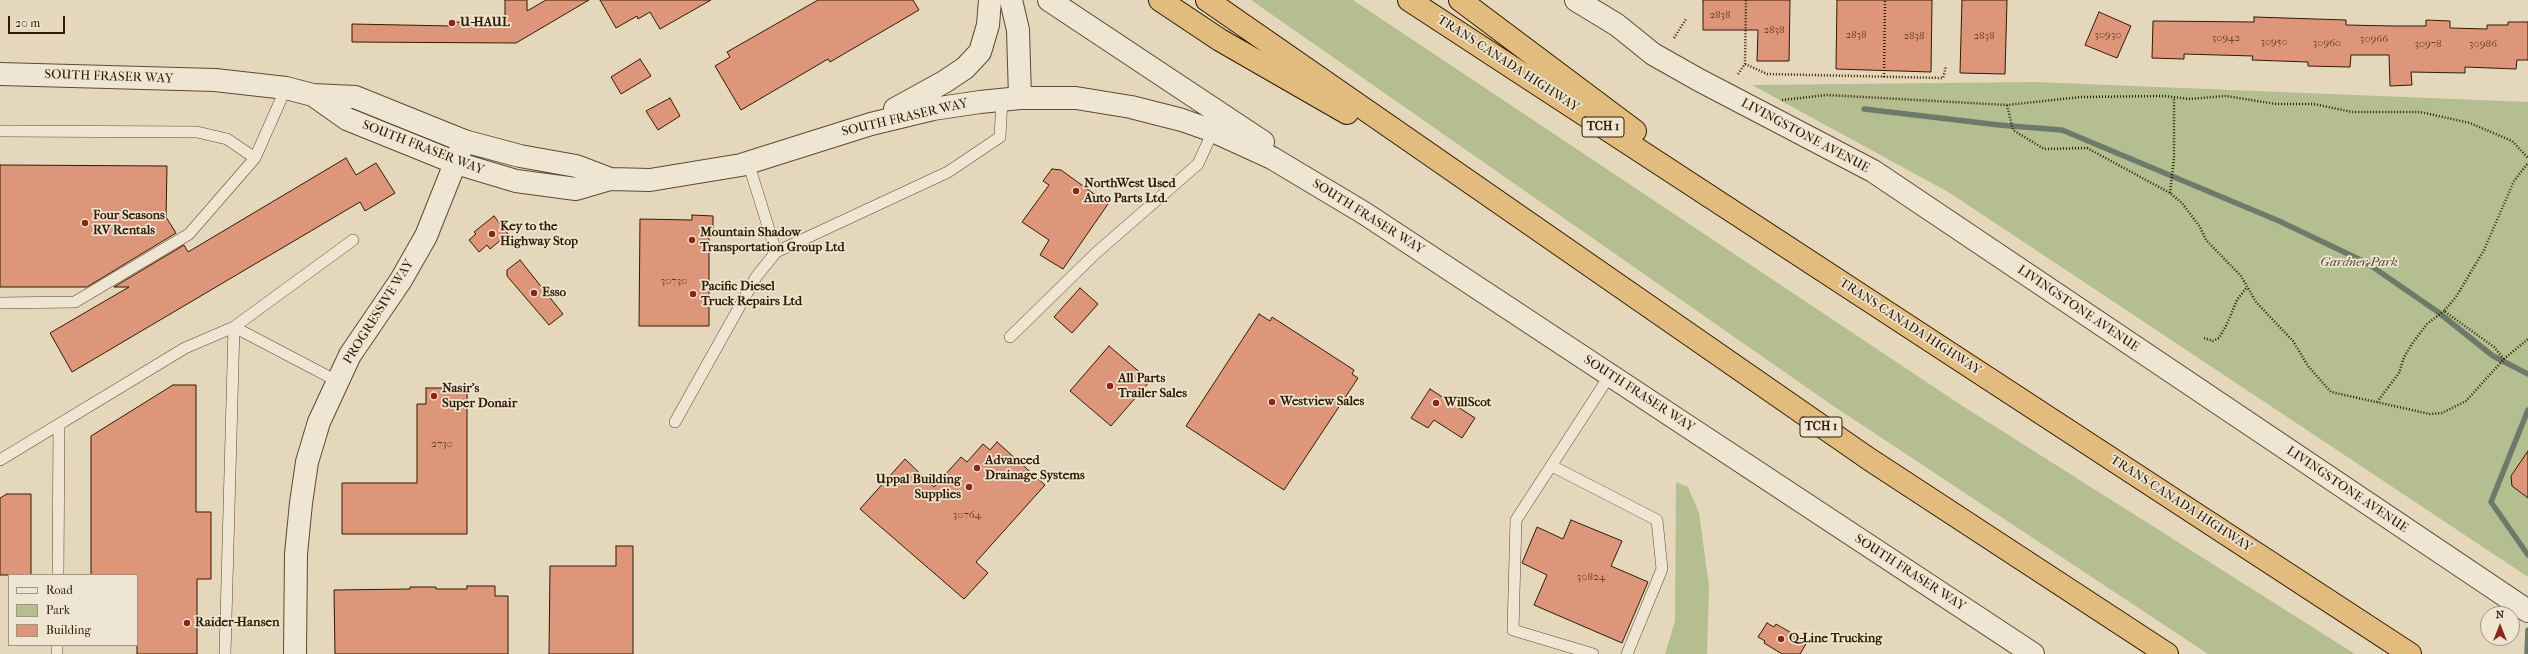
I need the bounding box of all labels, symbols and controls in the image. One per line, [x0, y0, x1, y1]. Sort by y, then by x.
scale bar [10, 8, 67, 34]
house number: 2838 [1709, 8, 1731, 22]
street label: TRANS-CANADA HIGHWAY [1434, 12, 1582, 116]
place label: U-HAUL [460, 15, 510, 31]
text: 20 m [15, 16, 40, 30]
marker: U-HAUL [447, 18, 457, 28]
house number: 2838 [1763, 23, 1785, 37]
house number: 2838 [1845, 28, 1867, 42]
house number: 30930 [2095, 28, 2121, 42]
house number: 2838 [1903, 29, 1925, 43]
house number: 2838 [1973, 29, 1995, 43]
house number: 30942 [2212, 31, 2240, 45]
house number: 30966 [2360, 32, 2388, 46]
house number: 30950 [2260, 35, 2288, 49]
house number: 30960 [2313, 36, 2341, 50]
house number: 30978 [2414, 37, 2442, 51]
house number: 30986 [2469, 37, 2497, 51]
street label: SOUTH FRASER WAY [44, 67, 174, 87]
street label: LIVINGSTONE AVENUE [1738, 95, 1872, 177]
street label: SOUTH FRASER WAY [840, 96, 970, 140]
road number: TCH 1 [1582, 117, 1624, 137]
street label: SOUTH FRASER WAY [360, 118, 486, 178]
place label: NorthWest Used Auto Parts Ltd. [1084, 176, 1176, 207]
street label: SOUTH FRASER WAY [1309, 176, 1427, 258]
marker: NorthWest Used Auto Parts Ltd. [1071, 186, 1081, 196]
place label: Four Seasons RV Rentals [93, 208, 165, 239]
marker: Four Seasons RV Rentals [80, 218, 90, 228]
place label: Key to the Highway Stop [500, 219, 578, 250]
place label: Mountain Shadow Transportation Group Ltd [700, 225, 845, 256]
marker: Key to the Highway Stop [487, 229, 497, 239]
marker: Mountain Shadow Transportation Group Ltd [687, 235, 697, 245]
park label: Gardner Park [2320, 255, 2398, 271]
street label: PROGRESSIVE WAY [341, 257, 417, 367]
street label: LIVINGSTONE AVENUE [2014, 262, 2142, 356]
house number: 30730 [661, 274, 687, 288]
street label: TRANS-CANADA HIGHWAY [1836, 275, 1984, 379]
place label: Pacific Diesel Truck Repairs Ltd [701, 279, 802, 310]
place label: Esso [542, 285, 566, 301]
marker: Esso [529, 288, 539, 298]
marker: Pacific Diesel Truck Repairs Ltd [688, 289, 698, 299]
street label: SOUTH FRASER WAY [1581, 352, 1697, 436]
place label: All Parts Trailer Sales [1118, 371, 1187, 402]
place label: Nasir's Super Donair [442, 381, 517, 412]
marker: All Parts Trailer Sales [1105, 381, 1115, 391]
marker: Nasir's Super Donair [429, 391, 439, 401]
place label: Westview Sales [1280, 394, 1364, 410]
place label: WillScot [1444, 395, 1491, 411]
marker: Westview Sales [1267, 397, 1277, 407]
marker: WillScot [1431, 398, 1441, 408]
road number: TCH 1 [1800, 417, 1842, 437]
house number: 2730 [431, 437, 453, 451]
street label: LIVINGSTONE AVENUE [2283, 443, 2411, 537]
street label: TRANS-CANADA HIGHWAY [2107, 452, 2255, 556]
place label: Advanced Drainage Systems [985, 453, 1085, 484]
marker: Advanced Drainage Systems [972, 463, 982, 473]
place label: Uppal Building Supplies [876, 472, 961, 503]
marker: Uppal Building Supplies [964, 482, 974, 492]
house number: 30764 [953, 508, 981, 522]
street label: SOUTH FRASER WAY [1852, 531, 1968, 615]
house number: 30824 [1577, 570, 1605, 584]
legend [8, 574, 138, 646]
text: Road [46, 583, 73, 597]
text: Park [46, 603, 70, 617]
north arrow [2480, 606, 2520, 646]
text: N [2496, 608, 2504, 621]
place label: Raider-Hansen [195, 615, 279, 631]
marker: Raider-Hansen [182, 618, 192, 628]
text: Building [46, 623, 91, 637]
place label: Q-Line Trucking [1789, 631, 1882, 647]
marker: Q-Line Trucking [1776, 634, 1786, 644]

